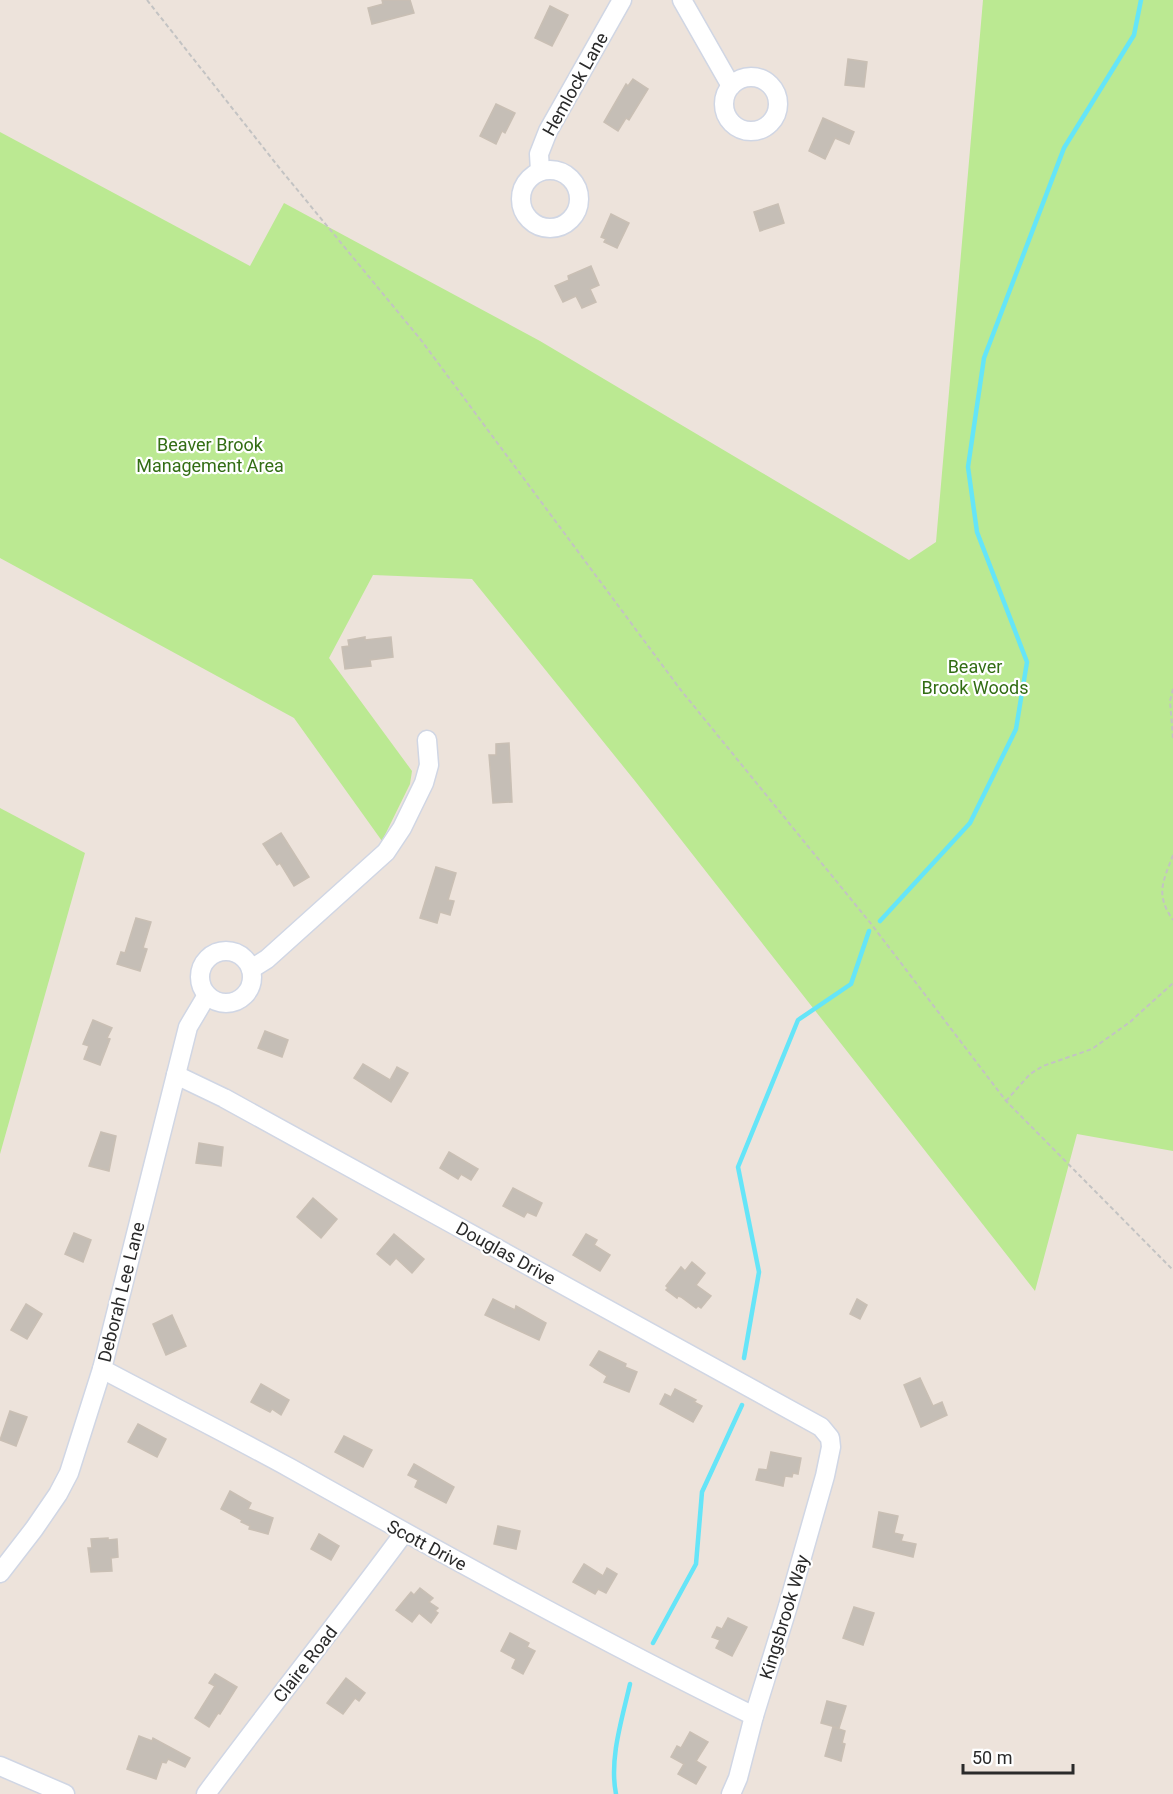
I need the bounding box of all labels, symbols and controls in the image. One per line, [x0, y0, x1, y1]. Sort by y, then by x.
street label: Hemlock Lane [538, 29, 612, 139]
park label: Beaver Brook Management Area [136, 434, 284, 476]
park label: Beaver Brook Woods [922, 656, 1028, 698]
street label: Douglas Drive [453, 1217, 559, 1289]
street label: Deborah Lee Lane [93, 1220, 149, 1364]
street label: Scott Drive [384, 1515, 470, 1575]
street label: Kingsbrook Way [755, 1552, 813, 1682]
street label: Claire Road [269, 1621, 341, 1707]
scale bar [963, 1737, 1072, 1775]
text: 50 m [972, 1747, 1012, 1768]

